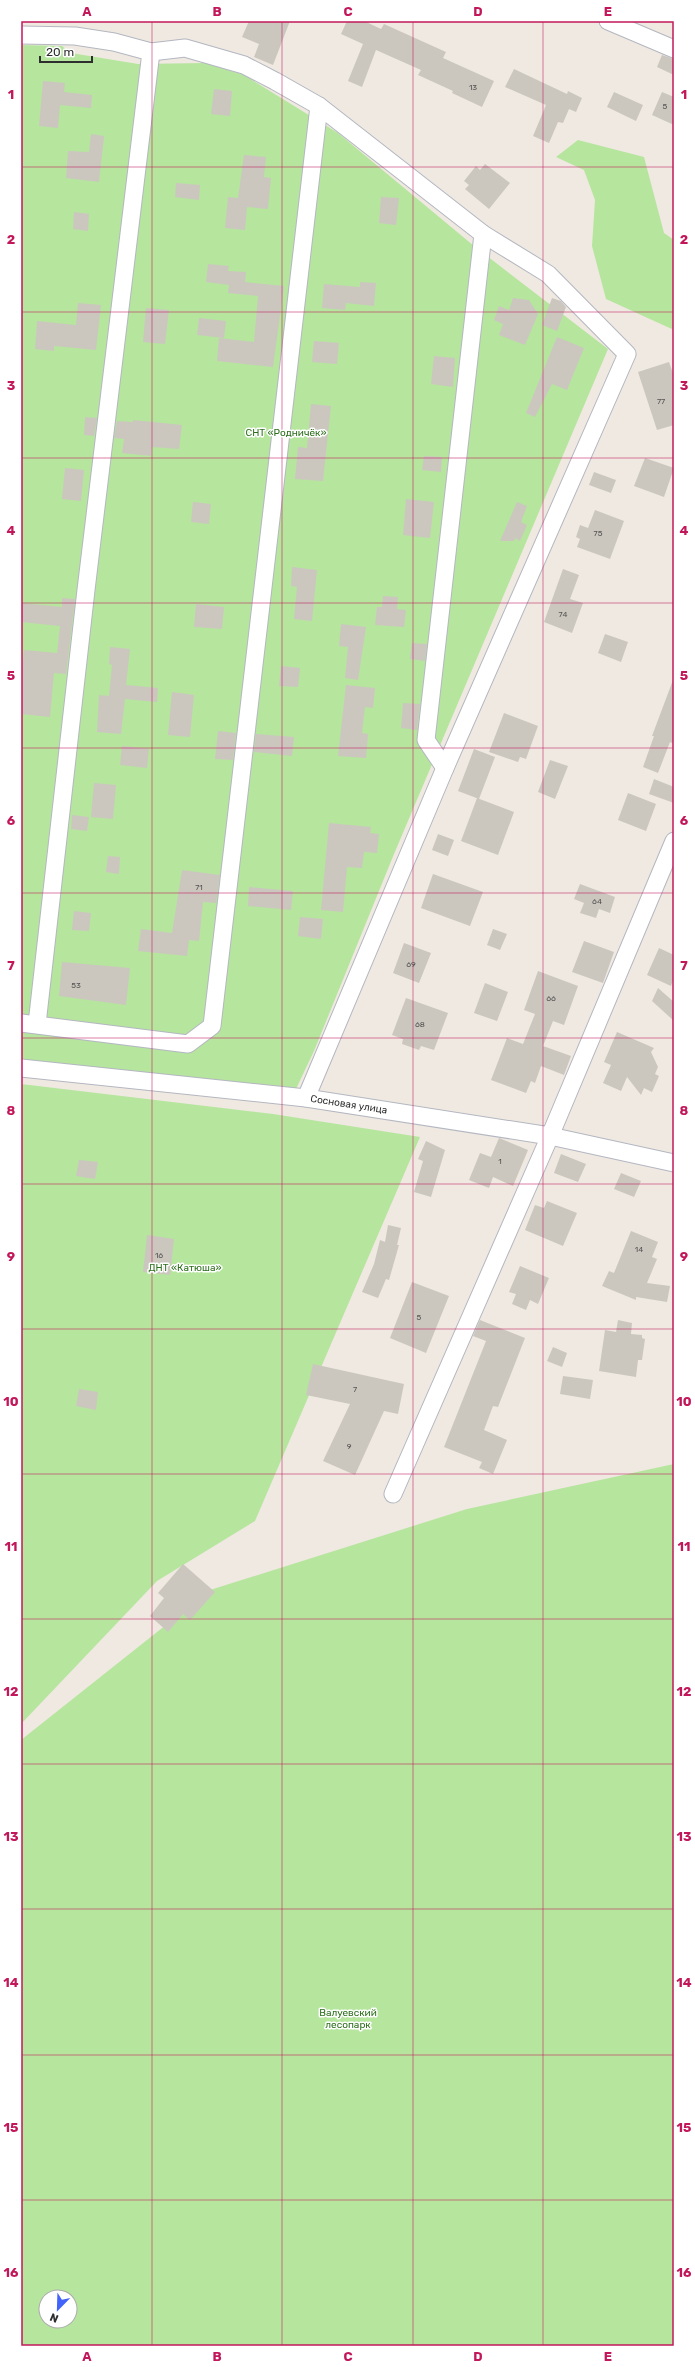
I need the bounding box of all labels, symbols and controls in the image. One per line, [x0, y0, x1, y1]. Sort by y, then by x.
text: A [82, 4, 92, 19]
text: B [212, 4, 222, 19]
text: C [343, 4, 353, 19]
text: D [473, 4, 483, 19]
text: E [604, 4, 612, 19]
scale bar [40, 38, 92, 64]
text: 20 m [46, 45, 74, 59]
house number: 13 [469, 83, 477, 92]
text: 1 [8, 87, 14, 102]
text: 1 [681, 87, 687, 102]
house number: 5 [663, 102, 668, 111]
text: 2 [7, 232, 15, 247]
text: 2 [680, 232, 688, 247]
text: 3 [7, 378, 16, 393]
text: 3 [680, 378, 689, 393]
house number: 77 [657, 397, 665, 406]
park label: СНТ «Родничёк» [246, 427, 327, 439]
text: 4 [7, 523, 16, 538]
text: 4 [680, 523, 689, 538]
house number: 75 [594, 529, 603, 538]
house number: 74 [559, 610, 567, 619]
text: 5 [7, 668, 15, 683]
text: 5 [680, 668, 688, 683]
text: 6 [7, 813, 16, 828]
text: 6 [680, 813, 689, 828]
house number: 71 [195, 883, 203, 892]
house number: 64 [592, 897, 602, 906]
text: 7 [7, 958, 15, 973]
text: 7 [680, 958, 688, 973]
house number: 69 [406, 960, 416, 969]
house number: 53 [71, 981, 81, 990]
house number: 66 [546, 994, 556, 1003]
house number: 68 [415, 1020, 425, 1029]
street label: Сосновая улица [310, 1093, 388, 1117]
text: 8 [7, 1103, 16, 1118]
text: 8 [680, 1103, 689, 1118]
house number: 1 [498, 1157, 502, 1166]
house number: 14 [635, 1245, 643, 1254]
text: 9 [7, 1249, 15, 1264]
text: 9 [680, 1249, 688, 1264]
house number: 16 [155, 1251, 163, 1260]
park label: ДНТ «Катюша» [148, 1262, 222, 1274]
house number: 5 [417, 1313, 422, 1322]
house number: 7 [353, 1385, 357, 1394]
text: 10 [3, 1394, 19, 1409]
text: 10 [676, 1394, 692, 1409]
house number: 9 [347, 1442, 352, 1451]
text: 11 [5, 1539, 17, 1554]
text: 11 [678, 1539, 690, 1554]
text: 12 [4, 1684, 18, 1699]
text: 12 [677, 1684, 691, 1699]
text: 13 [3, 1829, 19, 1844]
text: 13 [676, 1829, 692, 1844]
text: 14 [3, 1975, 19, 1990]
text: 14 [676, 1975, 692, 1990]
park label: Валуевский лесопарк [319, 2007, 377, 2031]
text: 15 [4, 2120, 18, 2135]
text: 15 [677, 2120, 691, 2135]
text: 16 [4, 2265, 19, 2280]
text: 16 [677, 2265, 692, 2280]
north arrow [38, 2289, 78, 2329]
text: N [48, 2310, 60, 2325]
text: A [82, 2349, 92, 2364]
text: B [212, 2349, 222, 2364]
text: C [343, 2349, 353, 2364]
text: D [473, 2349, 483, 2364]
text: E [604, 2349, 612, 2364]

